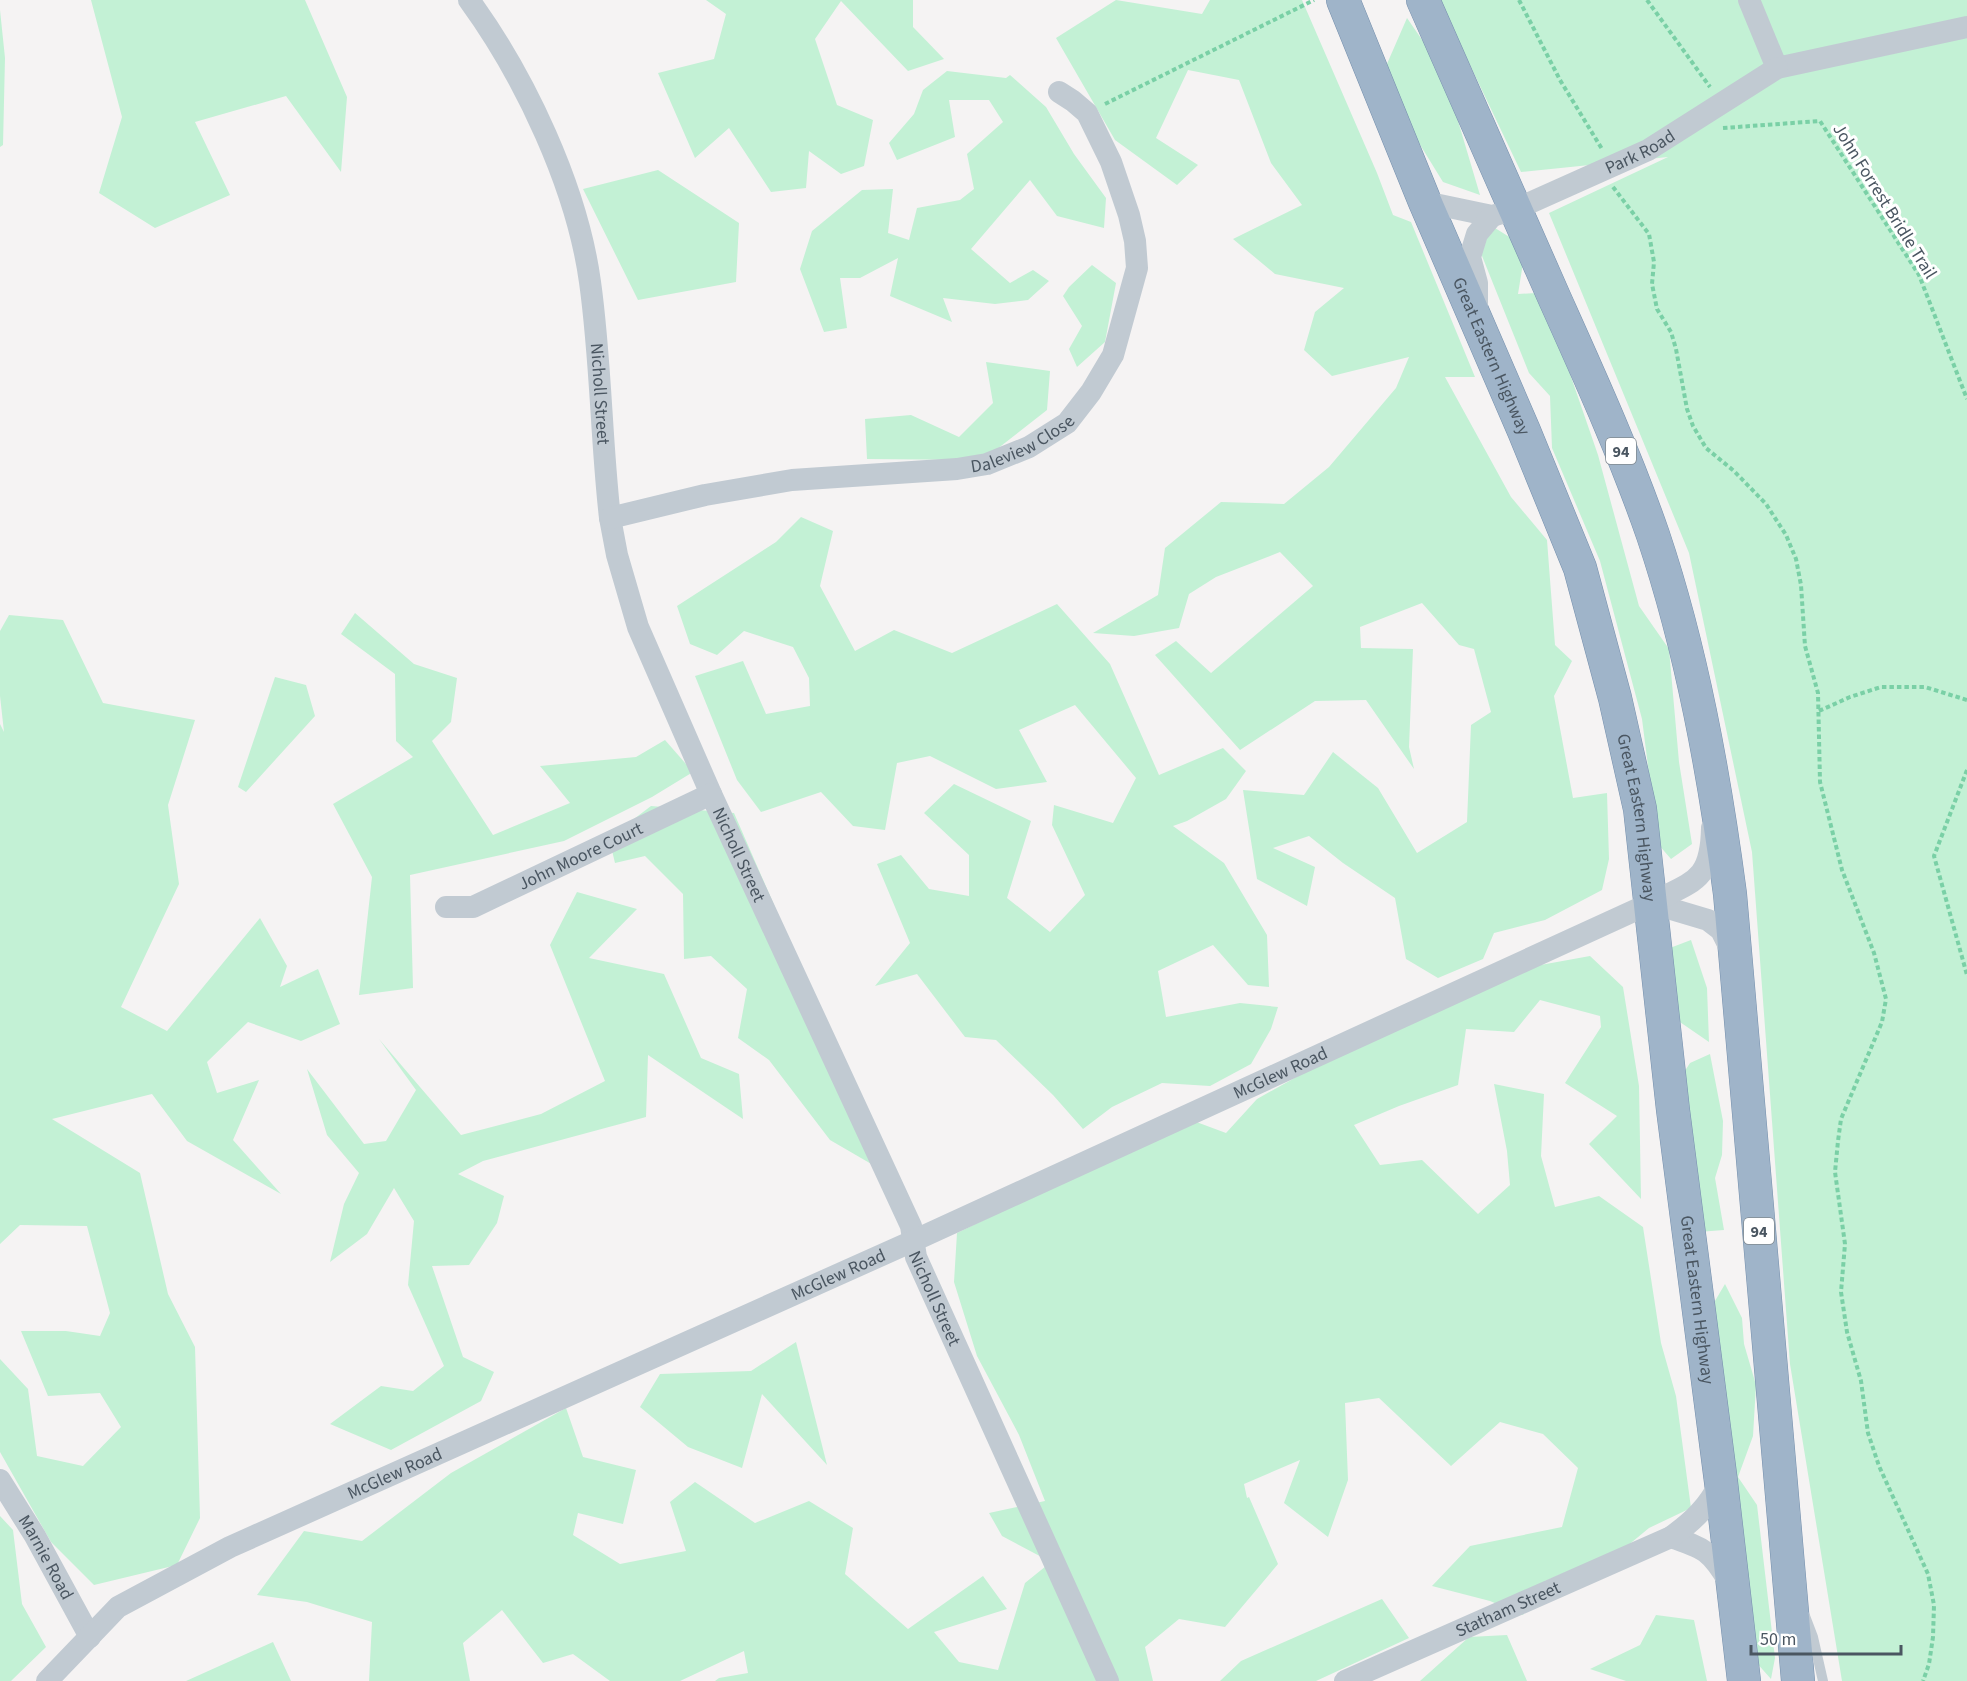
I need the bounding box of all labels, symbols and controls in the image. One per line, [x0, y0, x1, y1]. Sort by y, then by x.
street label: John Forrest Bridle Trail [1826, 119, 1943, 284]
street label: Park Road [1601, 124, 1680, 181]
street label: Great Eastern Highway [1446, 273, 1537, 440]
street label: Nicholl Street [584, 342, 616, 446]
street label: Daleview Close [969, 410, 1081, 480]
road number: 94 [1606, 438, 1636, 464]
street label: Great Eastern Highway [1610, 731, 1662, 904]
street label: Nicholl Street [706, 803, 771, 906]
street label: John Moore Court [514, 816, 647, 897]
street label: McGlew Road [1229, 1041, 1332, 1106]
street label: Great Eastern Highway [1674, 1214, 1720, 1386]
road number: 94 [1744, 1218, 1774, 1244]
street label: McGlew Road [787, 1243, 890, 1307]
street label: Nicholl Street [902, 1247, 967, 1350]
street label: McGlew Road [344, 1442, 446, 1506]
street label: Marnie Road [12, 1510, 79, 1605]
street label: Statham Street [1452, 1575, 1564, 1644]
scale bar [1751, 1618, 1901, 1656]
text: 50 m [1760, 1627, 1796, 1652]

